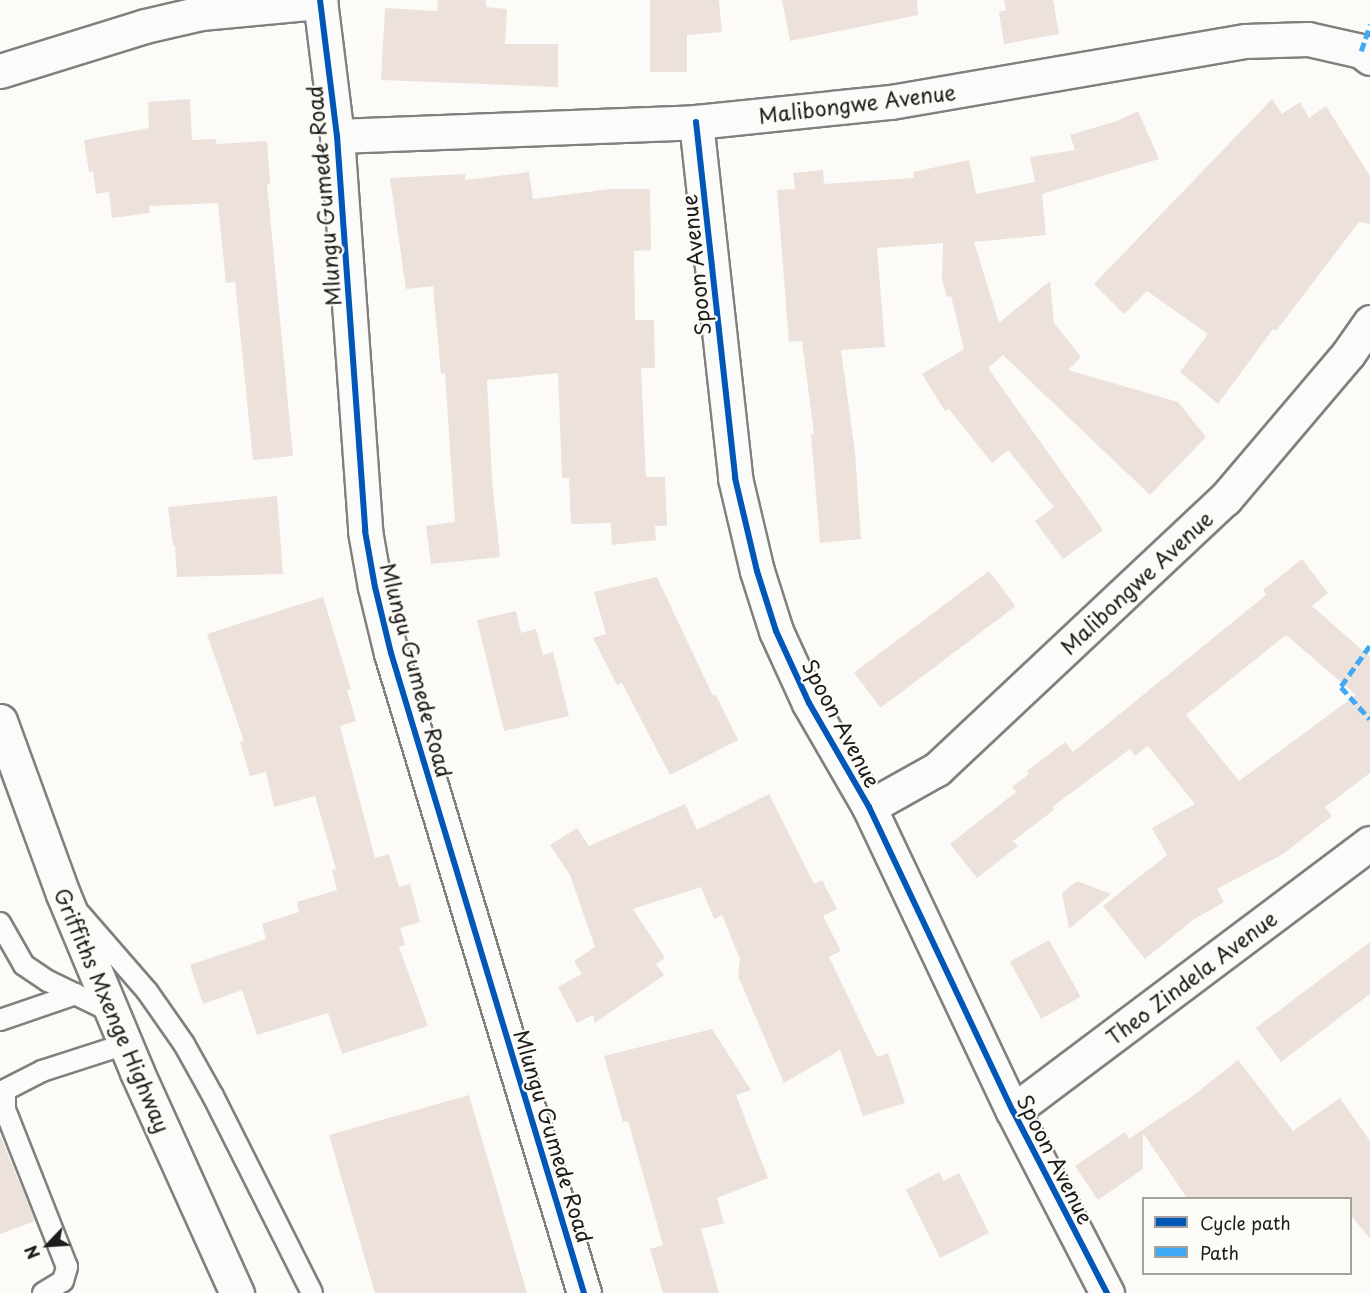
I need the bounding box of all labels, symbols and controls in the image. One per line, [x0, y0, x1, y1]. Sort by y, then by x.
street label: Malibongwe Avenue [757, 78, 957, 128]
street label: Mlungu Gumede Road [301, 84, 345, 308]
street label: Spoon Avenue [675, 194, 715, 336]
street label: Malibongwe Avenue [1055, 505, 1217, 659]
street label: Mlungu Gumede Road [376, 559, 458, 781]
street label: Spoon Avenue [798, 655, 886, 791]
street label: Griffiths Mxenge Highway [50, 883, 176, 1137]
street label: Theo Zindela Avenue [1101, 905, 1281, 1049]
street label: Mlungu Gumede Road [509, 1026, 599, 1246]
street label: Spoon Avenue [1013, 1091, 1099, 1227]
legend [1142, 1197, 1352, 1275]
text: Cycle path [1200, 1209, 1291, 1236]
north arrow [18, 1215, 78, 1275]
text: Path [1200, 1239, 1239, 1266]
text: N [18, 1242, 45, 1263]

